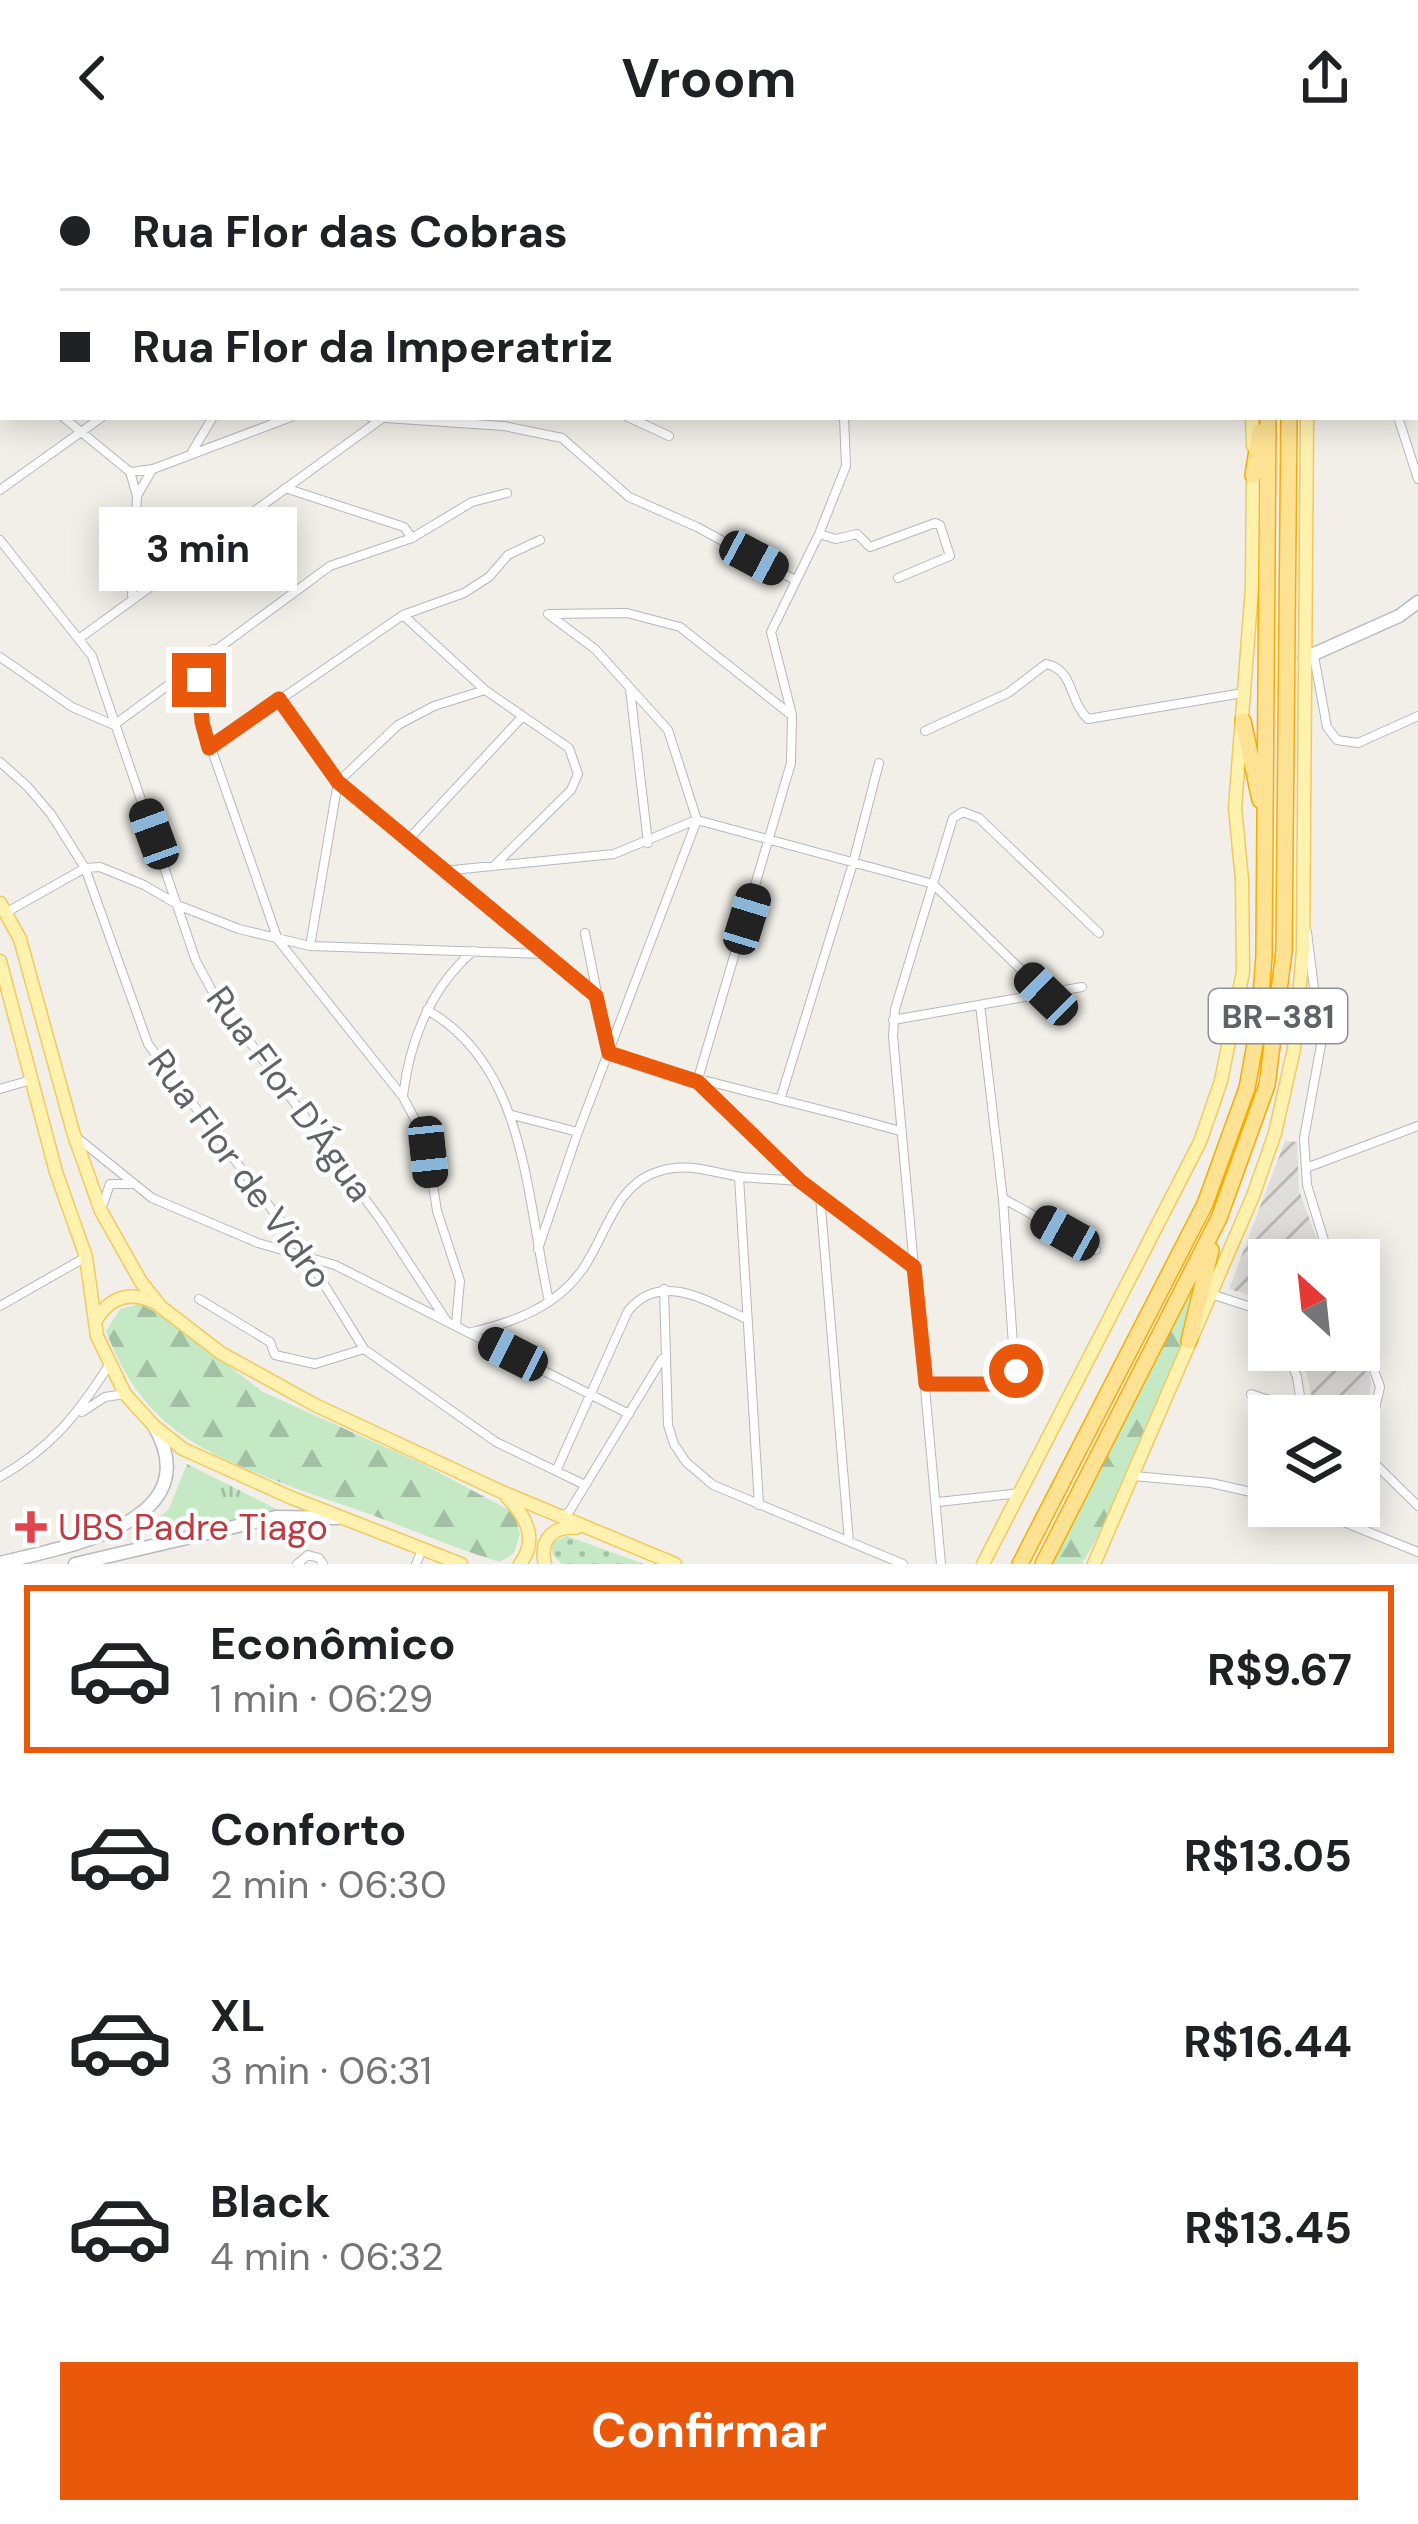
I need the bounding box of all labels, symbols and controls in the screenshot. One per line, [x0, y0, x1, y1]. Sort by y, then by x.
text: Vroom [621, 43, 797, 114]
icon: back [60, 45, 126, 111]
icon: share [1292, 45, 1358, 111]
text: Rua Flor das Cobras [132, 202, 568, 261]
text: Rua Flor da Imperatriz [132, 317, 613, 376]
callout: 3 min [100, 506, 298, 590]
text: 3 min [146, 523, 250, 574]
car [714, 525, 794, 591]
route end [172, 653, 226, 707]
car [125, 794, 183, 874]
car [719, 879, 775, 959]
car [1008, 956, 1084, 1032]
street label: Rua Flor D'Água [196, 977, 384, 1211]
road number: BR-381 [1209, 989, 1347, 1043]
street label: Rua Flor de Vidro [137, 1040, 343, 1298]
car [406, 1114, 450, 1190]
car [1025, 1200, 1105, 1266]
north arrow [1248, 1239, 1380, 1371]
map controls [1248, 1239, 1380, 1527]
car [473, 1322, 553, 1386]
route start [989, 1344, 1043, 1398]
button: layers [1248, 1395, 1380, 1527]
place label: UBS Padre Tiago [58, 1504, 328, 1551]
marker: UBS Padre Tiago [15, 1511, 47, 1543]
text: Econômico [210, 1614, 456, 1673]
icon: car [66, 1615, 174, 1723]
text: R$9.67 [1207, 1640, 1352, 1699]
text: 1 min · 06:29 [210, 1673, 433, 1724]
text: Conforto [210, 1800, 406, 1859]
icon: car [66, 1801, 174, 1909]
text: R$13.05 [1184, 1826, 1352, 1885]
text: 2 min · 06:30 [210, 1859, 447, 1910]
text: XL [210, 1986, 265, 2045]
icon: car [66, 1987, 174, 2095]
text: R$16.44 [1183, 2012, 1352, 2071]
text: 3 min · 06:31 [210, 2045, 432, 2096]
text: Black [210, 2172, 330, 2231]
icon: car [66, 2173, 174, 2281]
text: R$13.45 [1184, 2198, 1352, 2257]
text: 4 min · 06:32 [210, 2231, 444, 2282]
button: Confirmar [60, 2362, 1358, 2500]

